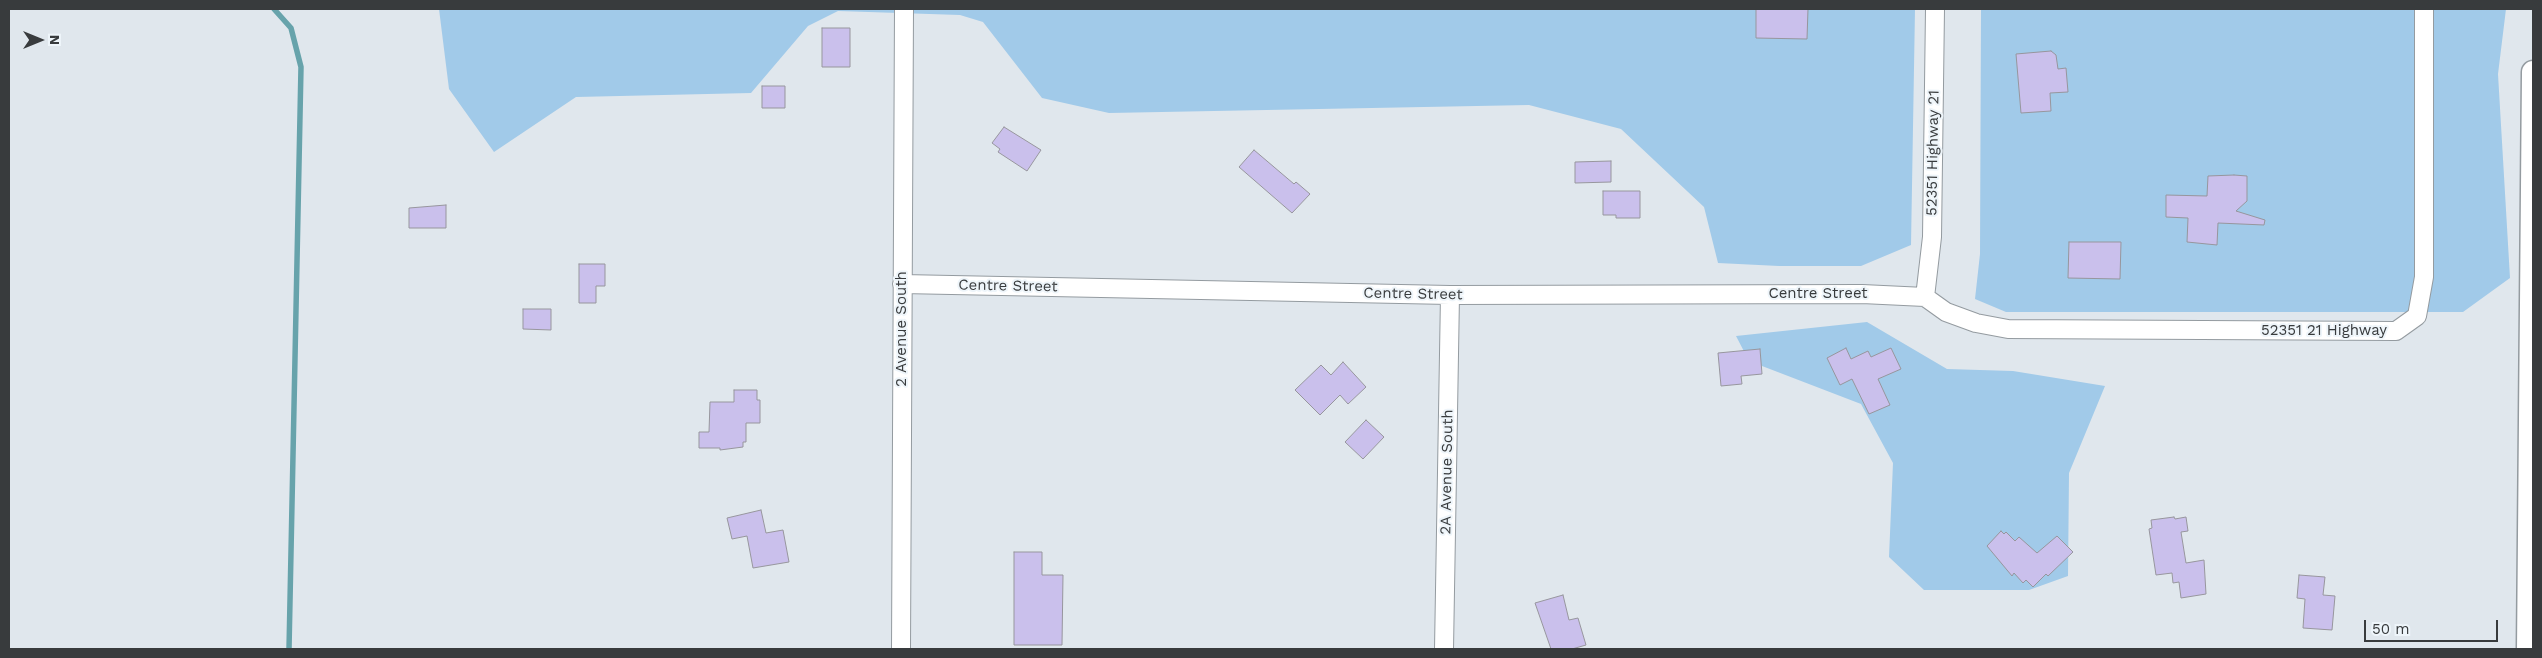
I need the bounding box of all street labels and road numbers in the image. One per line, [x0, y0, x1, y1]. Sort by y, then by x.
street label: 52351 Highway 21 [1923, 90, 1943, 216]
street label: 2 Avenue South [893, 271, 911, 387]
street label: Centre Street [958, 276, 1058, 296]
street label: Centre Street [1363, 284, 1463, 304]
street label: Centre Street [1768, 285, 1868, 303]
street label: 52351 21 Highway [2261, 322, 2387, 340]
street label: 2A Avenue South [1437, 409, 1457, 535]

